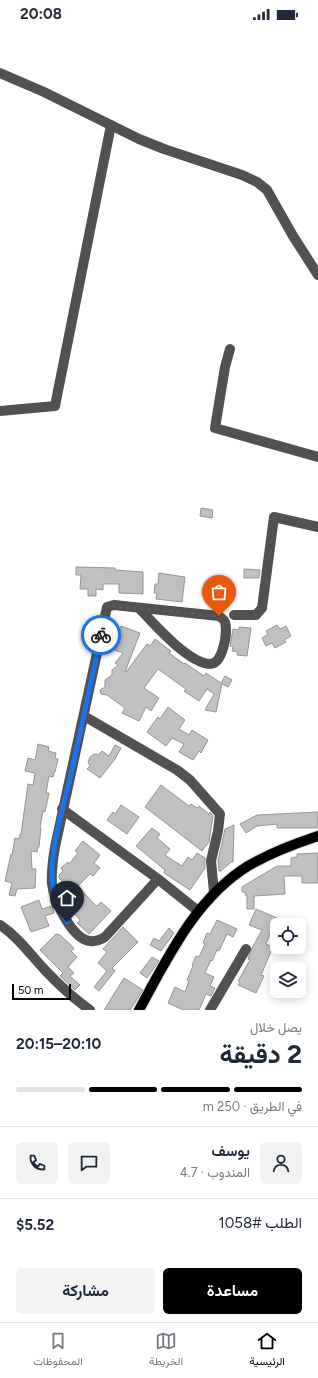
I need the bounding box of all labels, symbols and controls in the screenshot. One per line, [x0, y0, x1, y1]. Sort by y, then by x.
text: 20:08 [20, 5, 62, 23]
pin [202, 575, 236, 616]
icon: bag [208, 581, 230, 603]
courier [81, 615, 121, 655]
icon: bike [90, 624, 112, 646]
pin [50, 881, 84, 922]
icon: home [56, 887, 78, 909]
map controls [270, 918, 306, 998]
button: locate [270, 918, 306, 954]
button: layers [270, 962, 306, 998]
scale bar [12, 982, 71, 1001]
text: 50 m [18, 984, 43, 997]
text: يصل خلال [250, 1020, 302, 1035]
text: 20:10–20:15 [16, 1035, 101, 1053]
text: 2 دقيقة [219, 1038, 302, 1070]
text: في الطريق · 250 m [203, 1099, 302, 1114]
button: phone [16, 1142, 58, 1184]
button: chat [68, 1142, 110, 1184]
text: يوسف [212, 1142, 250, 1160]
button: person [260, 1142, 302, 1184]
text: المندوب · 4.7 [180, 1165, 250, 1180]
text: الطلب #1058 [219, 1214, 302, 1232]
text: $5.52 [16, 1216, 54, 1234]
button: مشاركة [16, 1268, 155, 1314]
button: مساعدة [163, 1268, 302, 1314]
tab: المحفوظات [33, 1330, 83, 1371]
tab: الخريطة [149, 1330, 183, 1371]
tab: الرئيسية [249, 1330, 285, 1371]

